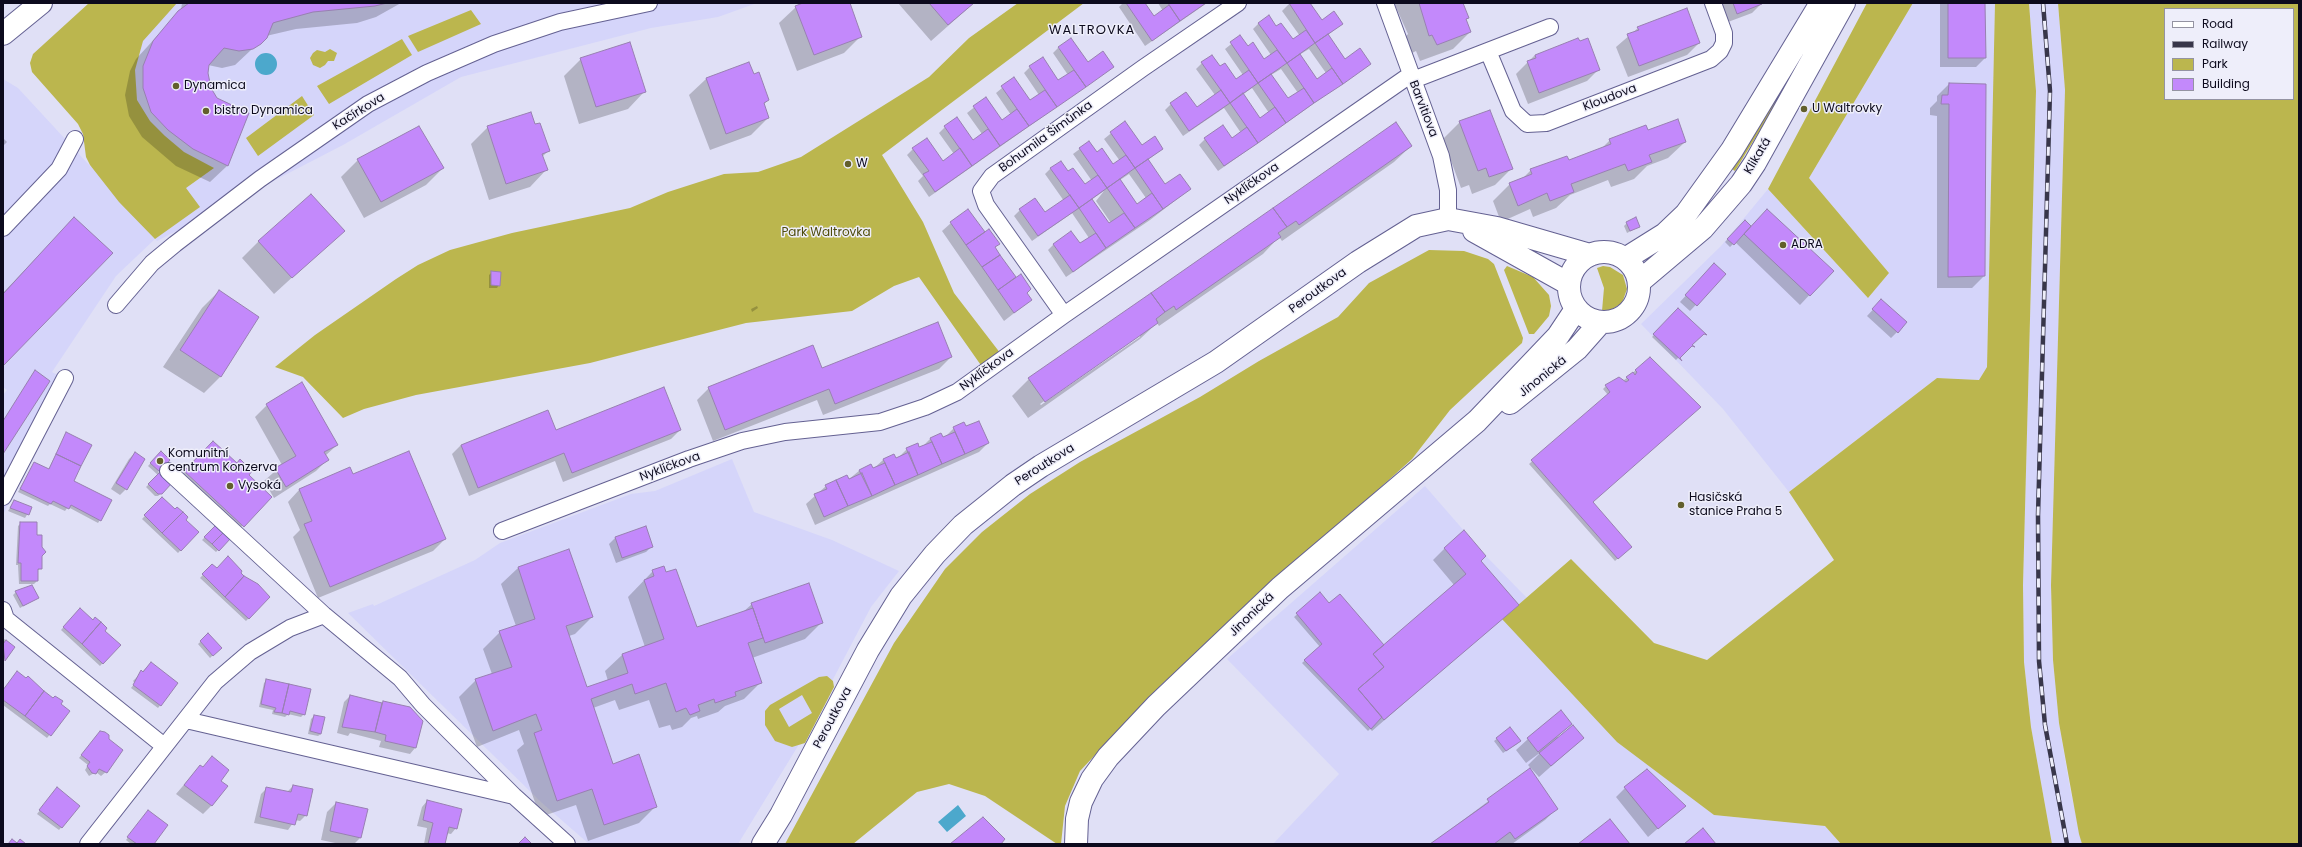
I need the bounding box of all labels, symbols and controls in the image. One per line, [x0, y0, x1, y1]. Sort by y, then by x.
legend [2164, 8, 2294, 100]
text: Road [2202, 15, 2233, 32]
district label: WALTROVKA [1049, 23, 1135, 39]
text: Railway [2202, 35, 2248, 52]
text: Park [2202, 55, 2228, 72]
text: Building [2202, 75, 2250, 92]
place label: Dynamica [184, 79, 246, 93]
street label: Barvitiova [1406, 79, 1440, 139]
marker: Dynamica [171, 81, 181, 91]
street label: Kloudova [1581, 81, 1639, 115]
street label: Kačírkova [330, 90, 388, 134]
street label: Bohumila Šimůnka [996, 98, 1096, 176]
place label: U Waltrovky [1812, 102, 1882, 116]
place label: bistro Dynamica [214, 104, 313, 118]
marker: U Waltrovky [1799, 104, 1809, 114]
marker: bistro Dynamica [201, 106, 211, 116]
street label: Klikatá [1742, 135, 1774, 177]
place label: W [856, 157, 868, 171]
marker: W [843, 159, 853, 169]
street label: Nyklíčkova [1222, 160, 1282, 208]
park label: Park Waltrovka [781, 226, 871, 240]
place label: ADRA [1791, 238, 1823, 252]
marker: ADRA [1778, 240, 1788, 250]
street label: Peroutkova [1287, 265, 1349, 317]
street label: Nyklíčkova [957, 346, 1017, 394]
street label: Jinonická [1516, 354, 1570, 400]
street label: Peroutkova [1013, 441, 1077, 489]
place label: Komunitní centrum Konzerva [168, 447, 277, 475]
street label: Nyklíčkova [638, 449, 702, 485]
marker: Komunitní centrum Konzerva [155, 456, 165, 466]
place label: Vysoká [238, 479, 281, 493]
marker: Vysoká [225, 481, 235, 491]
place label: Hasičská stanice Praha 5 [1689, 491, 1782, 519]
marker: Hasičská stanice Praha 5 [1676, 500, 1686, 510]
street label: Jinonická [1227, 590, 1277, 640]
street label: Peroutkova [811, 685, 855, 751]

